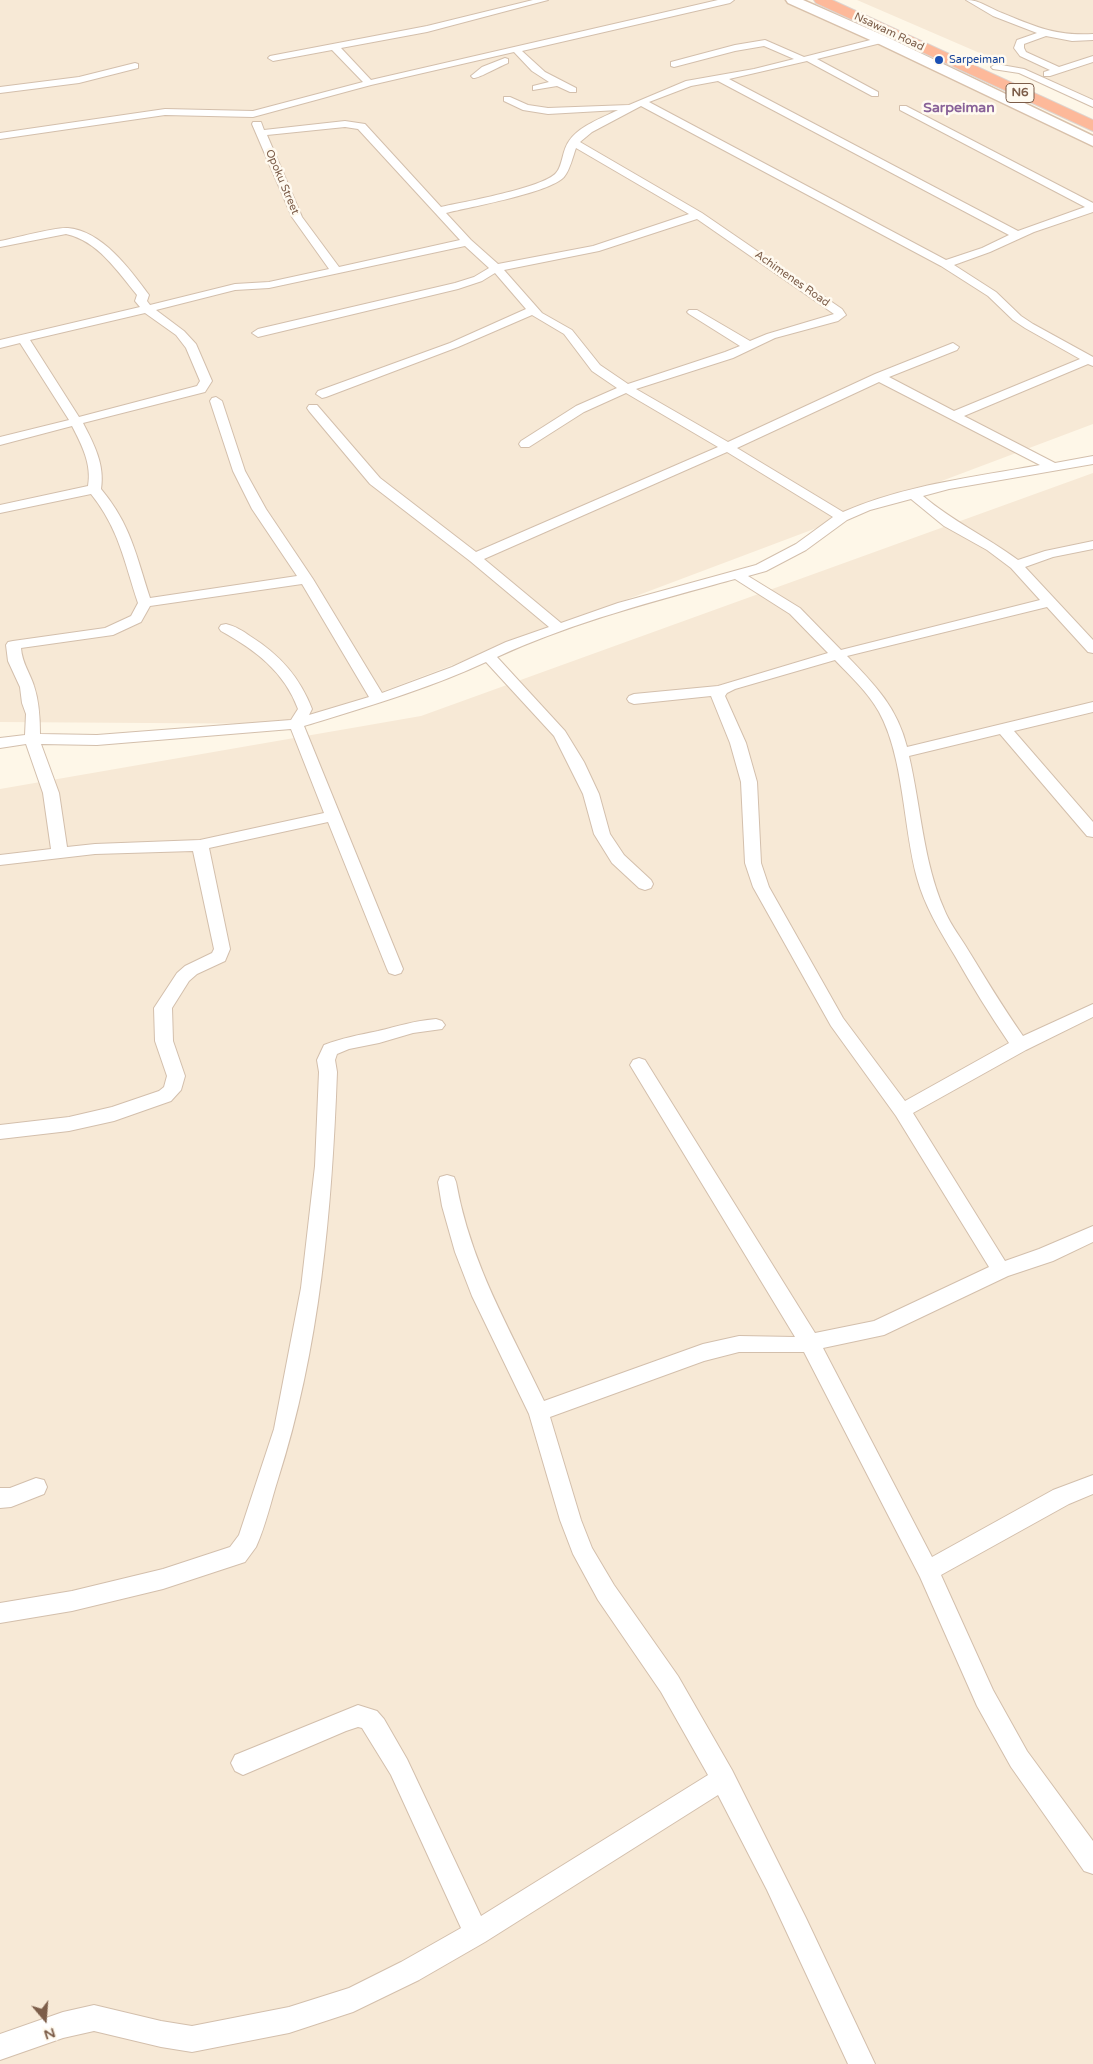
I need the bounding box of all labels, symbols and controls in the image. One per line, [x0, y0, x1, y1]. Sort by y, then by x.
street label: Nsawam Road [852, 10, 926, 54]
place label: Sarpeiman [949, 53, 1005, 67]
marker: Sarpeiman [933, 54, 945, 66]
road number: N6 [1006, 84, 1034, 102]
district label: Sarpeiman [923, 100, 995, 116]
street label: Opoku Street [262, 147, 302, 217]
street label: Achimenes Road [752, 248, 832, 310]
north arrow [20, 1994, 70, 2044]
text: N [42, 2024, 58, 2044]

